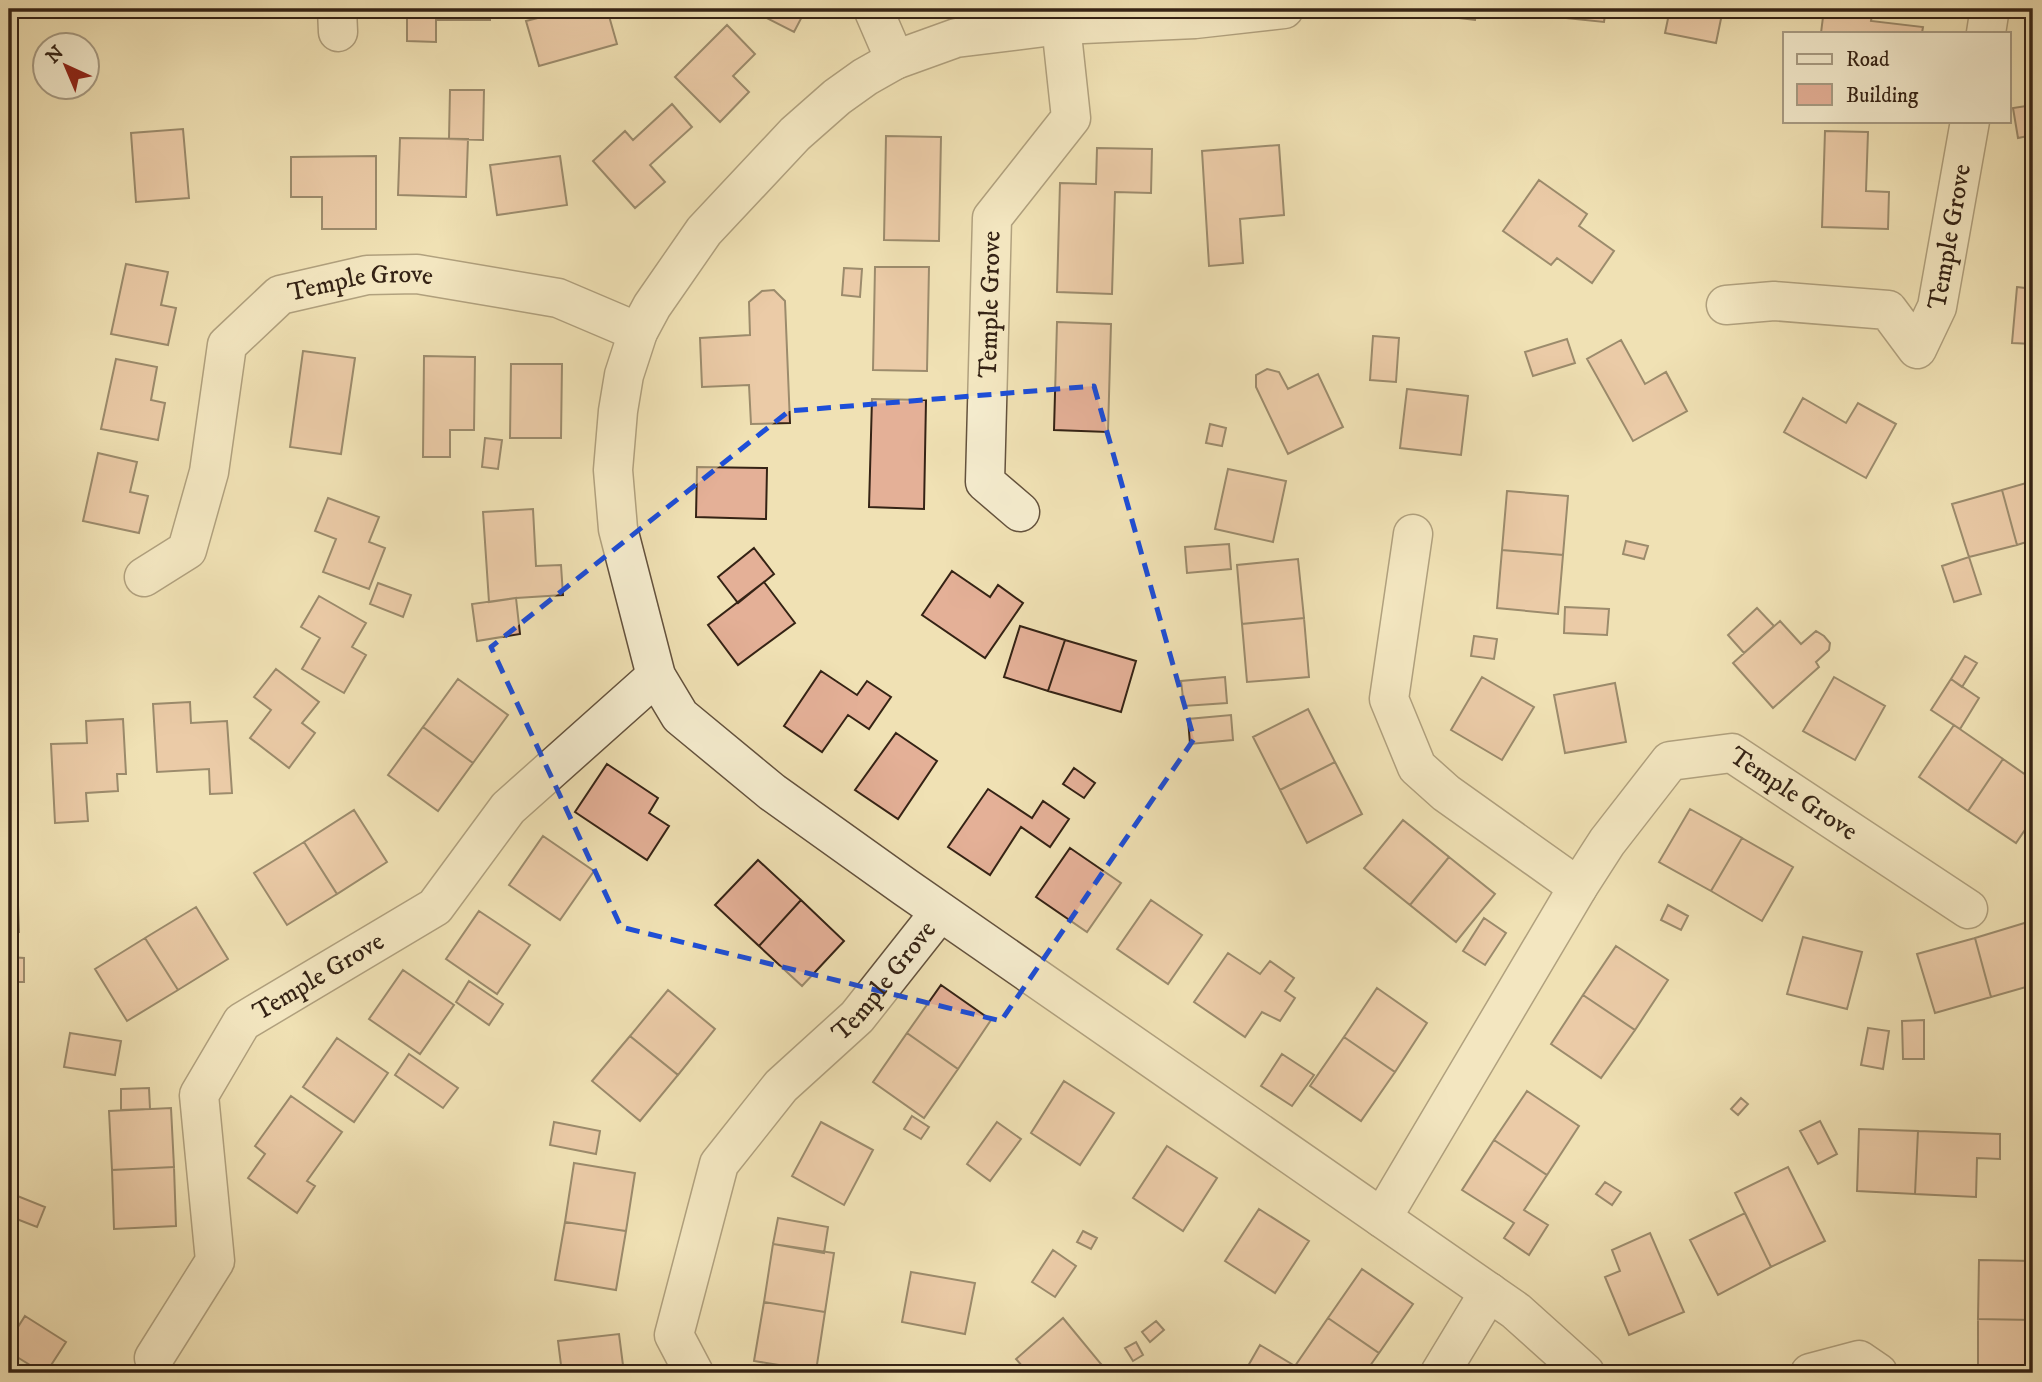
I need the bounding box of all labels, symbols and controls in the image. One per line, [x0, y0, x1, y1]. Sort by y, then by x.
north arrow [32, 32, 102, 102]
legend [1783, 32, 2010, 122]
text: N [42, 41, 69, 69]
text: Road [1846, 47, 1890, 73]
text: Building [1846, 83, 1919, 109]
street label: Temple Grove [1920, 161, 1979, 312]
street label: Temple Grove [971, 230, 1008, 378]
street label: Temple Grove [285, 257, 436, 309]
street label: Temple Grove [1723, 739, 1864, 848]
street label: Temple Grove [825, 914, 943, 1048]
street label: Temple Grove [247, 925, 390, 1028]

